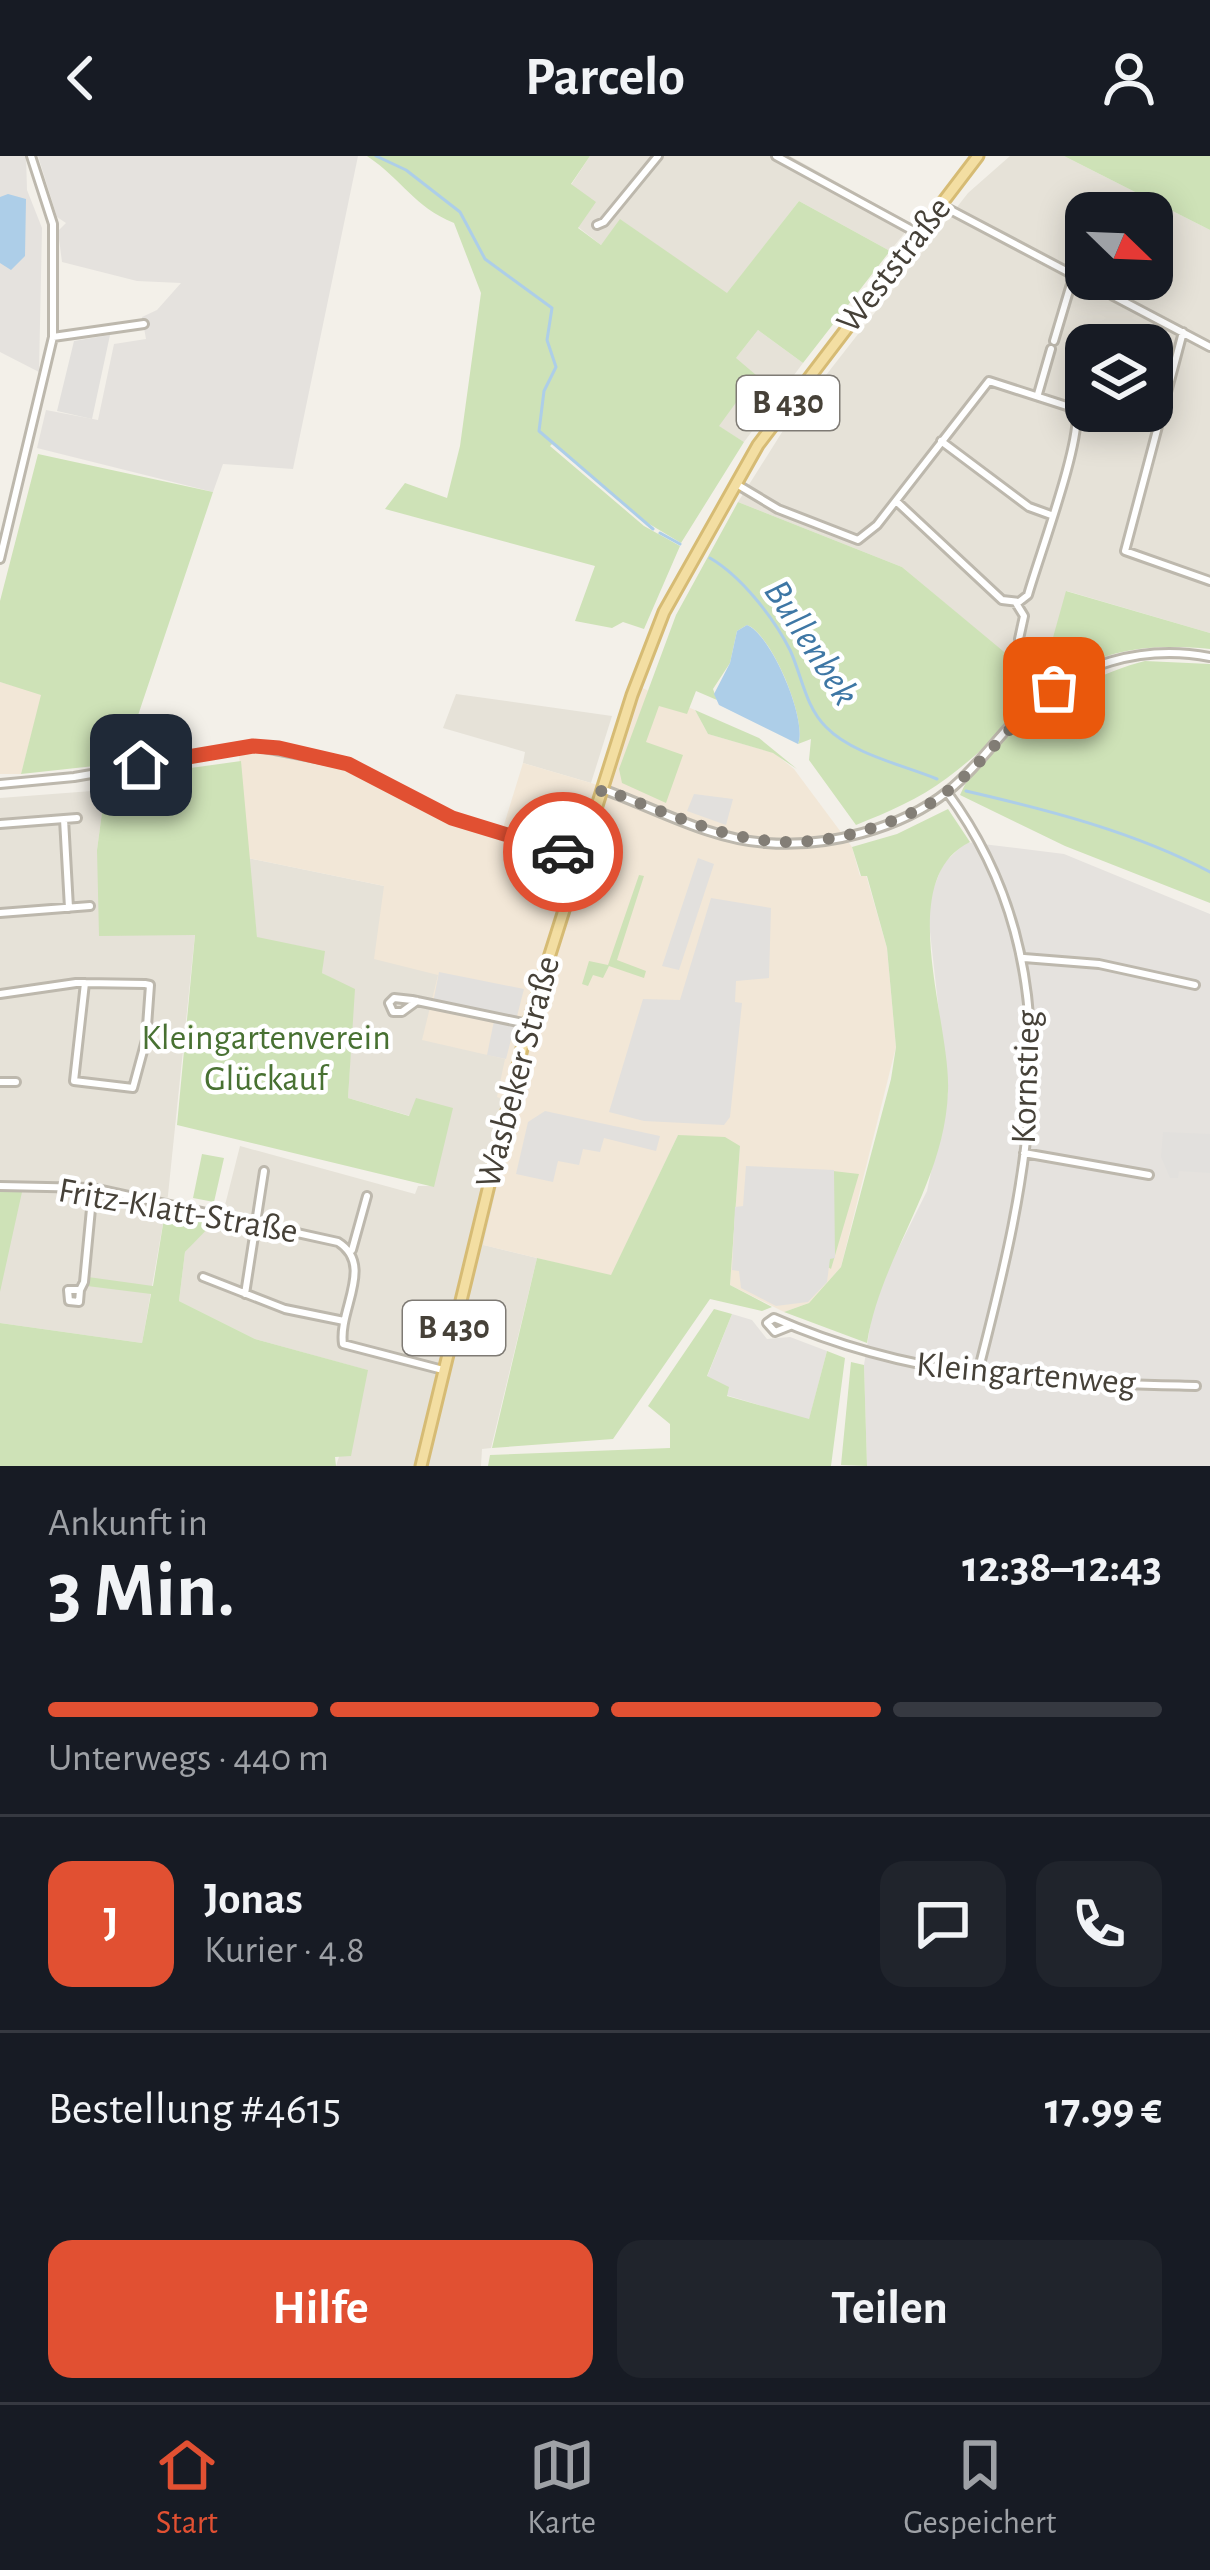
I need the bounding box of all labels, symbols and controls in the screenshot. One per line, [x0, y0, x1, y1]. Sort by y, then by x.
icon: back [48, 45, 114, 111]
icon: person [1096, 45, 1162, 111]
text: Parcelo [525, 51, 685, 105]
street label: Weststraße [830, 190, 958, 340]
north arrow [1065, 192, 1173, 300]
map controls [1065, 192, 1173, 432]
button: layers [1065, 324, 1173, 432]
road number: B 430 [737, 376, 839, 430]
water label: Bullenbek [756, 573, 866, 713]
pin [1003, 637, 1105, 739]
icon: bag [1021, 655, 1087, 721]
pin [90, 714, 192, 816]
icon: home [108, 732, 174, 798]
courier [503, 792, 623, 912]
icon: car [530, 819, 596, 885]
street label: Wasbeker Straße [470, 952, 566, 1192]
street label: Kornstieg [1006, 1009, 1046, 1144]
park label: Kleingartenverein Glückauf [141, 1020, 391, 1097]
street label: Fritz-Klatt-Straße [55, 1172, 301, 1250]
road number: B 430 [403, 1301, 505, 1355]
street label: Kleingartenweg [915, 1346, 1138, 1402]
text: Ankunft in [48, 1504, 208, 1543]
text: 12:38–12:43 [962, 1545, 1162, 1590]
text: 3 Min. [48, 1553, 235, 1631]
text: Unterwegs · 440 m [48, 1739, 329, 1778]
button: chat [880, 1861, 1006, 1987]
button: phone [1036, 1861, 1162, 1987]
text: Jonas [204, 1877, 303, 1922]
text: J [103, 1901, 119, 1946]
text: Kurier · 4.8 [204, 1931, 365, 1970]
text: Bestellung #4615 [48, 2087, 341, 2132]
text: 17.99 € [1045, 2087, 1162, 2132]
button: Hilfe [48, 2240, 593, 2378]
button: Teilen [617, 2240, 1162, 2378]
tab: Start [154, 2432, 220, 2544]
tab: Karte [527, 2432, 596, 2544]
tab: Gespeichert [903, 2432, 1056, 2544]

